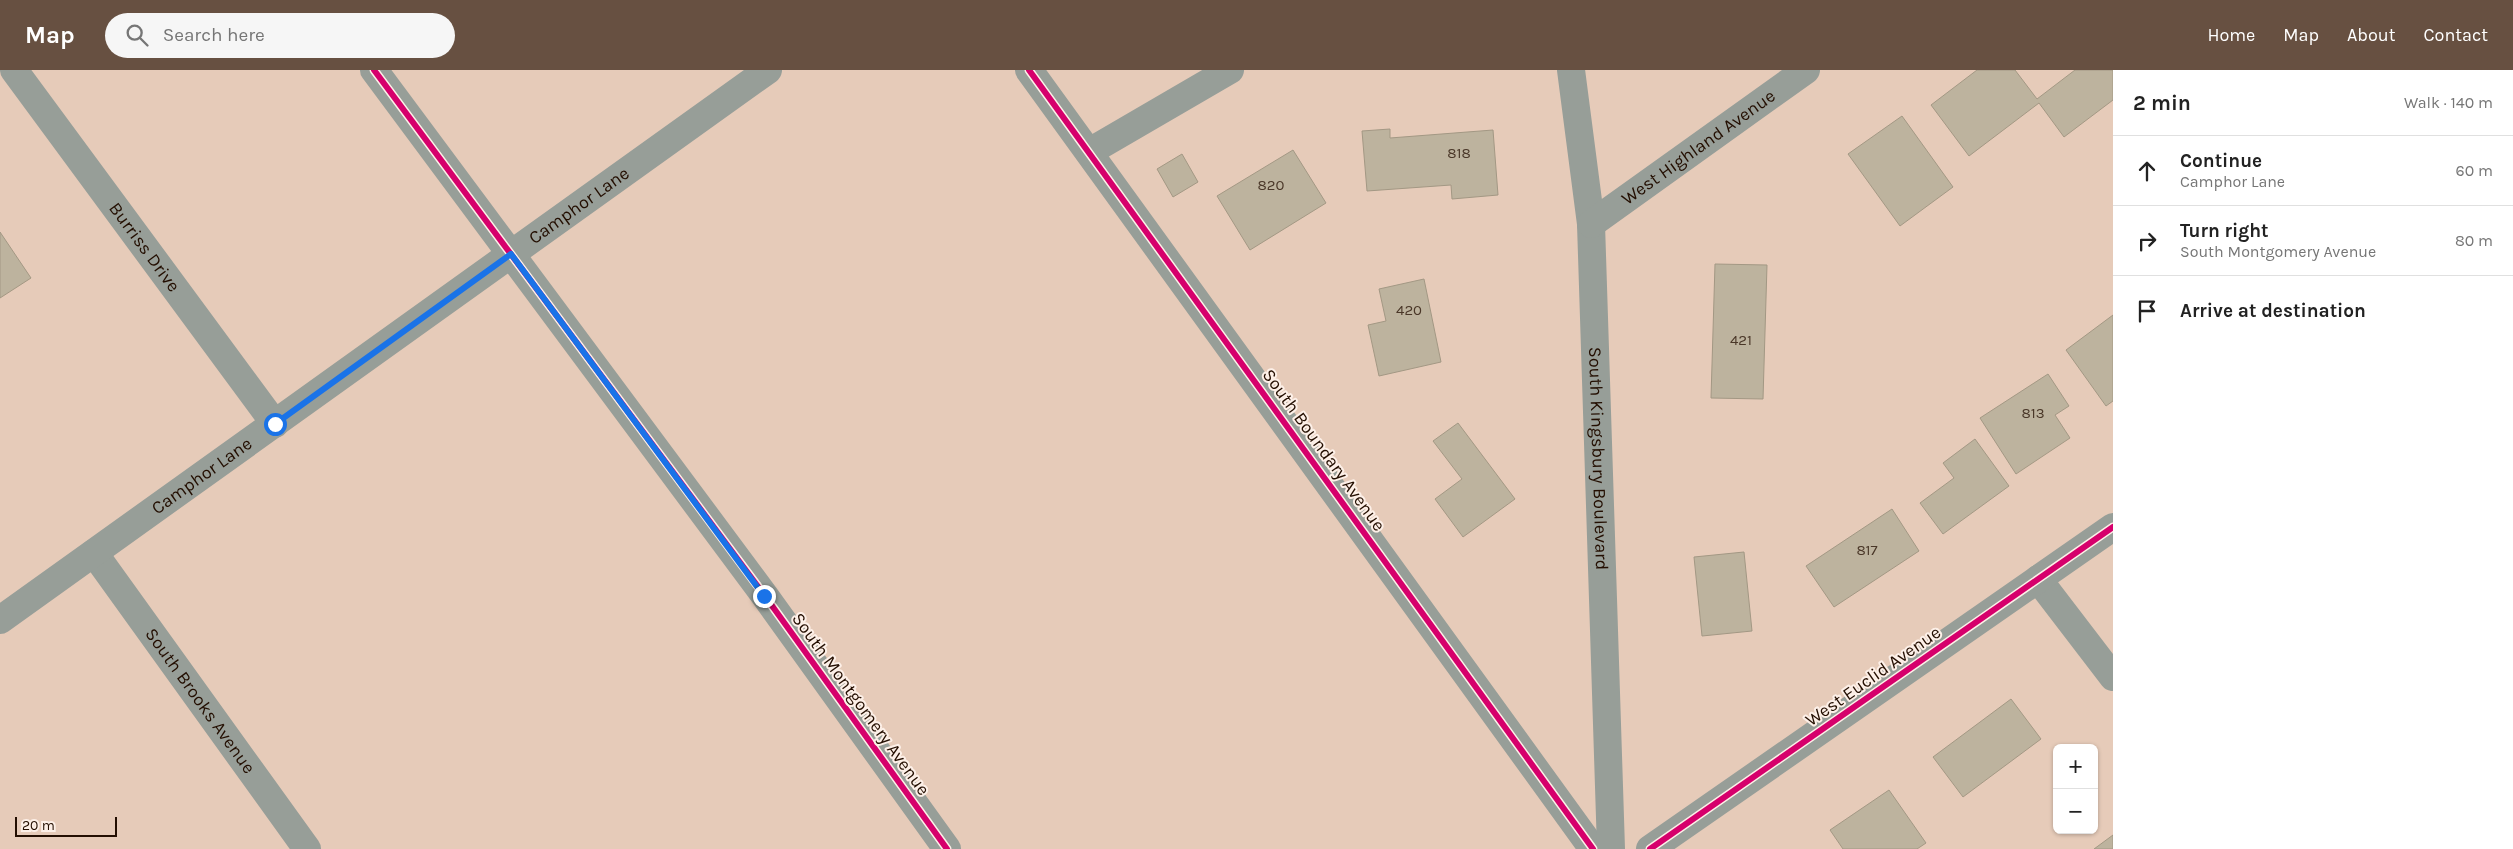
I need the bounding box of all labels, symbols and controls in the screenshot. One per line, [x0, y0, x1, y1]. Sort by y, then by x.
search box [105, 13, 455, 58]
text: Map [25, 21, 75, 49]
icon: search [123, 21, 151, 49]
text: Search here [163, 24, 265, 46]
text: Home [2207, 24, 2255, 46]
text: Map [2283, 24, 2319, 46]
text: About [2347, 24, 2396, 46]
text: Contact [2424, 24, 2488, 46]
street label: West Highland Avenue [1617, 85, 1779, 210]
text: 2 min [2133, 91, 2191, 115]
text: Walk · 140 m [2404, 93, 2493, 112]
house number: 818 [1447, 144, 1471, 162]
text: Continue [2180, 150, 2262, 172]
icon: ahead [2133, 157, 2161, 185]
text: 60 m [2456, 161, 2493, 180]
street label: Camphor Lane [524, 162, 633, 249]
text: Camphor Lane [2180, 172, 2285, 191]
house number: 820 [1258, 176, 1285, 194]
street label: Burriss Drive [104, 198, 185, 296]
text: Turn right [2180, 220, 2269, 242]
icon: right [2133, 227, 2161, 255]
text: 80 m [2455, 231, 2493, 250]
text: South Montgomery Avenue [2180, 242, 2376, 261]
icon: arrive [2133, 297, 2161, 325]
text: Arrive at destination [2180, 300, 2366, 322]
house number: 420 [1396, 301, 1422, 319]
house number: 421 [1730, 331, 1752, 349]
street label: South Kingsbury Boulevard [1584, 347, 1613, 571]
street label: South Boundary Avenue [1258, 365, 1390, 535]
house number: 813 [2021, 404, 2045, 422]
route start [264, 413, 287, 436]
street label: Camphor Lane [147, 432, 256, 519]
house number: 817 [1856, 541, 1878, 559]
route end [753, 585, 776, 608]
street label: South Montgomery Avenue [787, 608, 935, 800]
street label: West Euclid Avenue [1801, 621, 1945, 731]
street label: South Brooks Avenue [141, 624, 260, 778]
map controls [2053, 744, 2098, 834]
button: + [2053, 744, 2098, 789]
button: − [2053, 789, 2098, 834]
scale bar [15, 814, 118, 837]
text: 20 m [22, 817, 55, 834]

